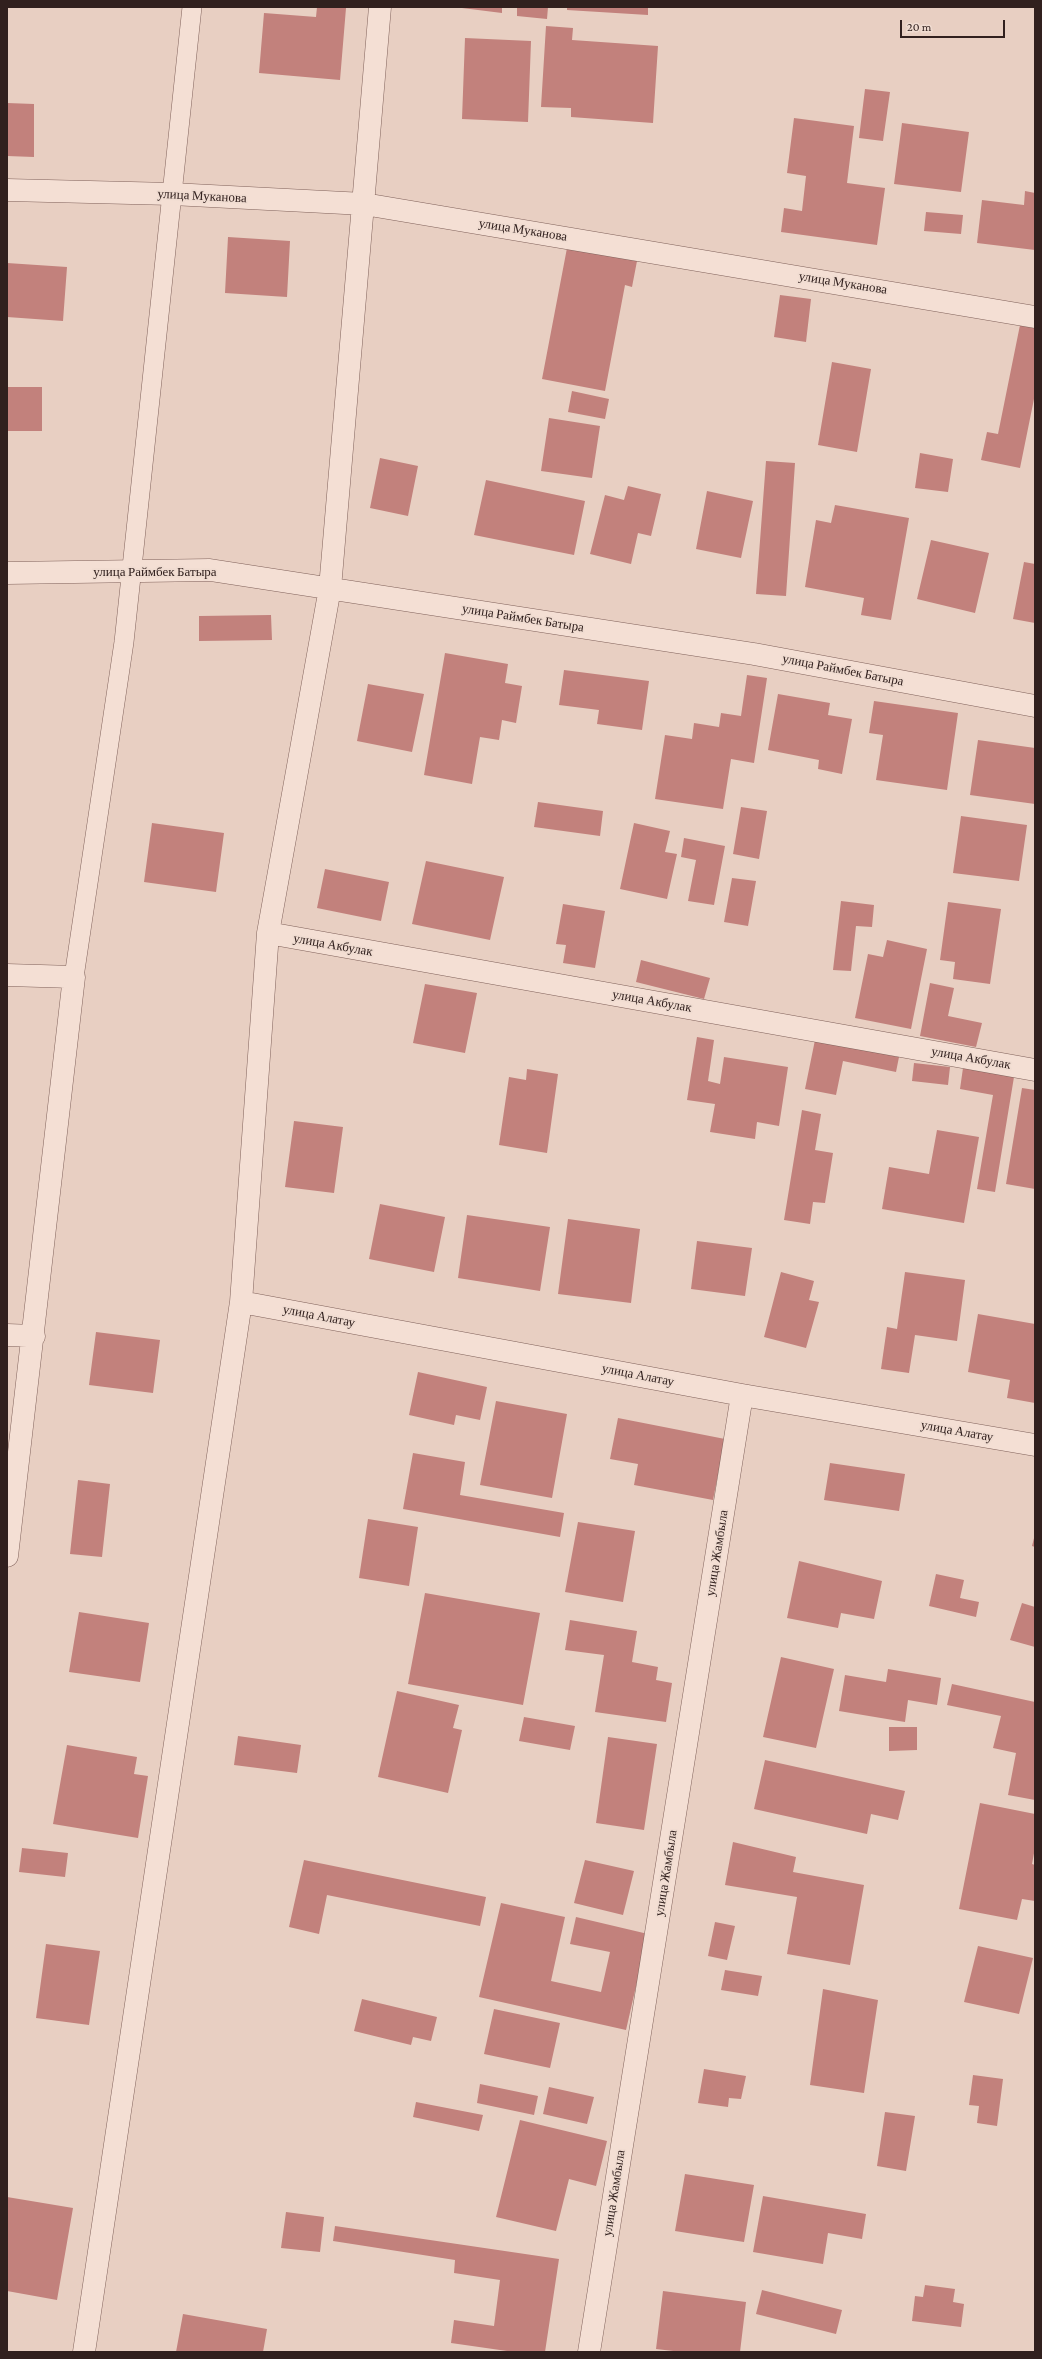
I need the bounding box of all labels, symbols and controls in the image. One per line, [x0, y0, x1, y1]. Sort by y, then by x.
scale bar [902, 12, 1007, 38]
text: 20 m [907, 20, 931, 34]
street label: улица Муканова [157, 186, 247, 206]
street label: улица Муканова [478, 215, 568, 245]
street label: улица Муканова [798, 268, 888, 298]
street label: улица Раймбек Батыра [93, 564, 217, 580]
street label: улица Раймбек Батыра [461, 601, 585, 635]
street label: улица Раймбек Батыра [781, 651, 905, 689]
street label: улица Акбулак [292, 930, 374, 960]
street label: улица Акбулак [611, 986, 693, 1016]
street label: улица Акбулак [930, 1043, 1012, 1073]
street label: улица Алатау [282, 1301, 356, 1331]
street label: улица Алатау [601, 1360, 675, 1390]
street label: улица Алатау [920, 1417, 994, 1445]
street label: улица Жамбыла [702, 1509, 732, 1597]
street label: улица Жамбыла [651, 1829, 681, 1917]
street label: улица Жамбыла [599, 2149, 629, 2237]

